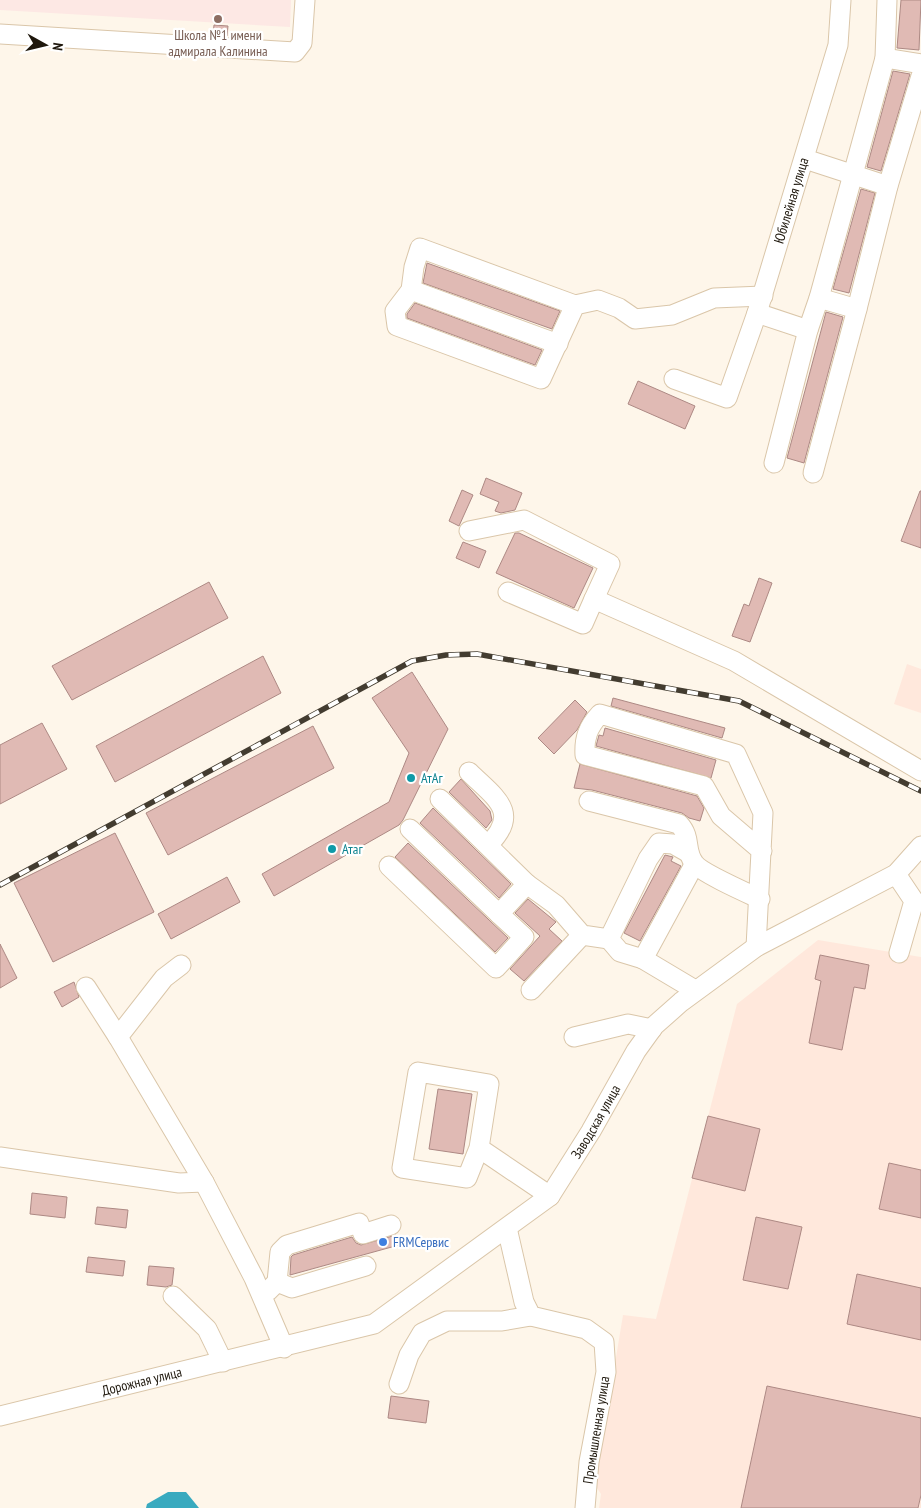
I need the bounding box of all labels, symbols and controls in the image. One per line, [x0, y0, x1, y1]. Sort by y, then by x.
marker: Школа №1 имени адмирала Калинина [212, 13, 224, 25]
north arrow [20, 20, 70, 70]
place label: Школа №1 имени адмирала Калинина [168, 26, 268, 60]
text: N [48, 42, 67, 52]
street label: Юбилейная улица [770, 155, 812, 246]
place label: АтАг [421, 769, 443, 787]
marker: АтАг [405, 772, 417, 784]
place label: Атаг [342, 840, 363, 858]
marker: Атаг [326, 843, 338, 855]
street label: Заводская улица [567, 1082, 624, 1162]
place label: FRMСервис [393, 1233, 449, 1251]
marker: FRMСервис [377, 1236, 389, 1248]
street label: Дорожная улица [100, 1363, 184, 1400]
street label: Промышленная улица [579, 1375, 613, 1485]

